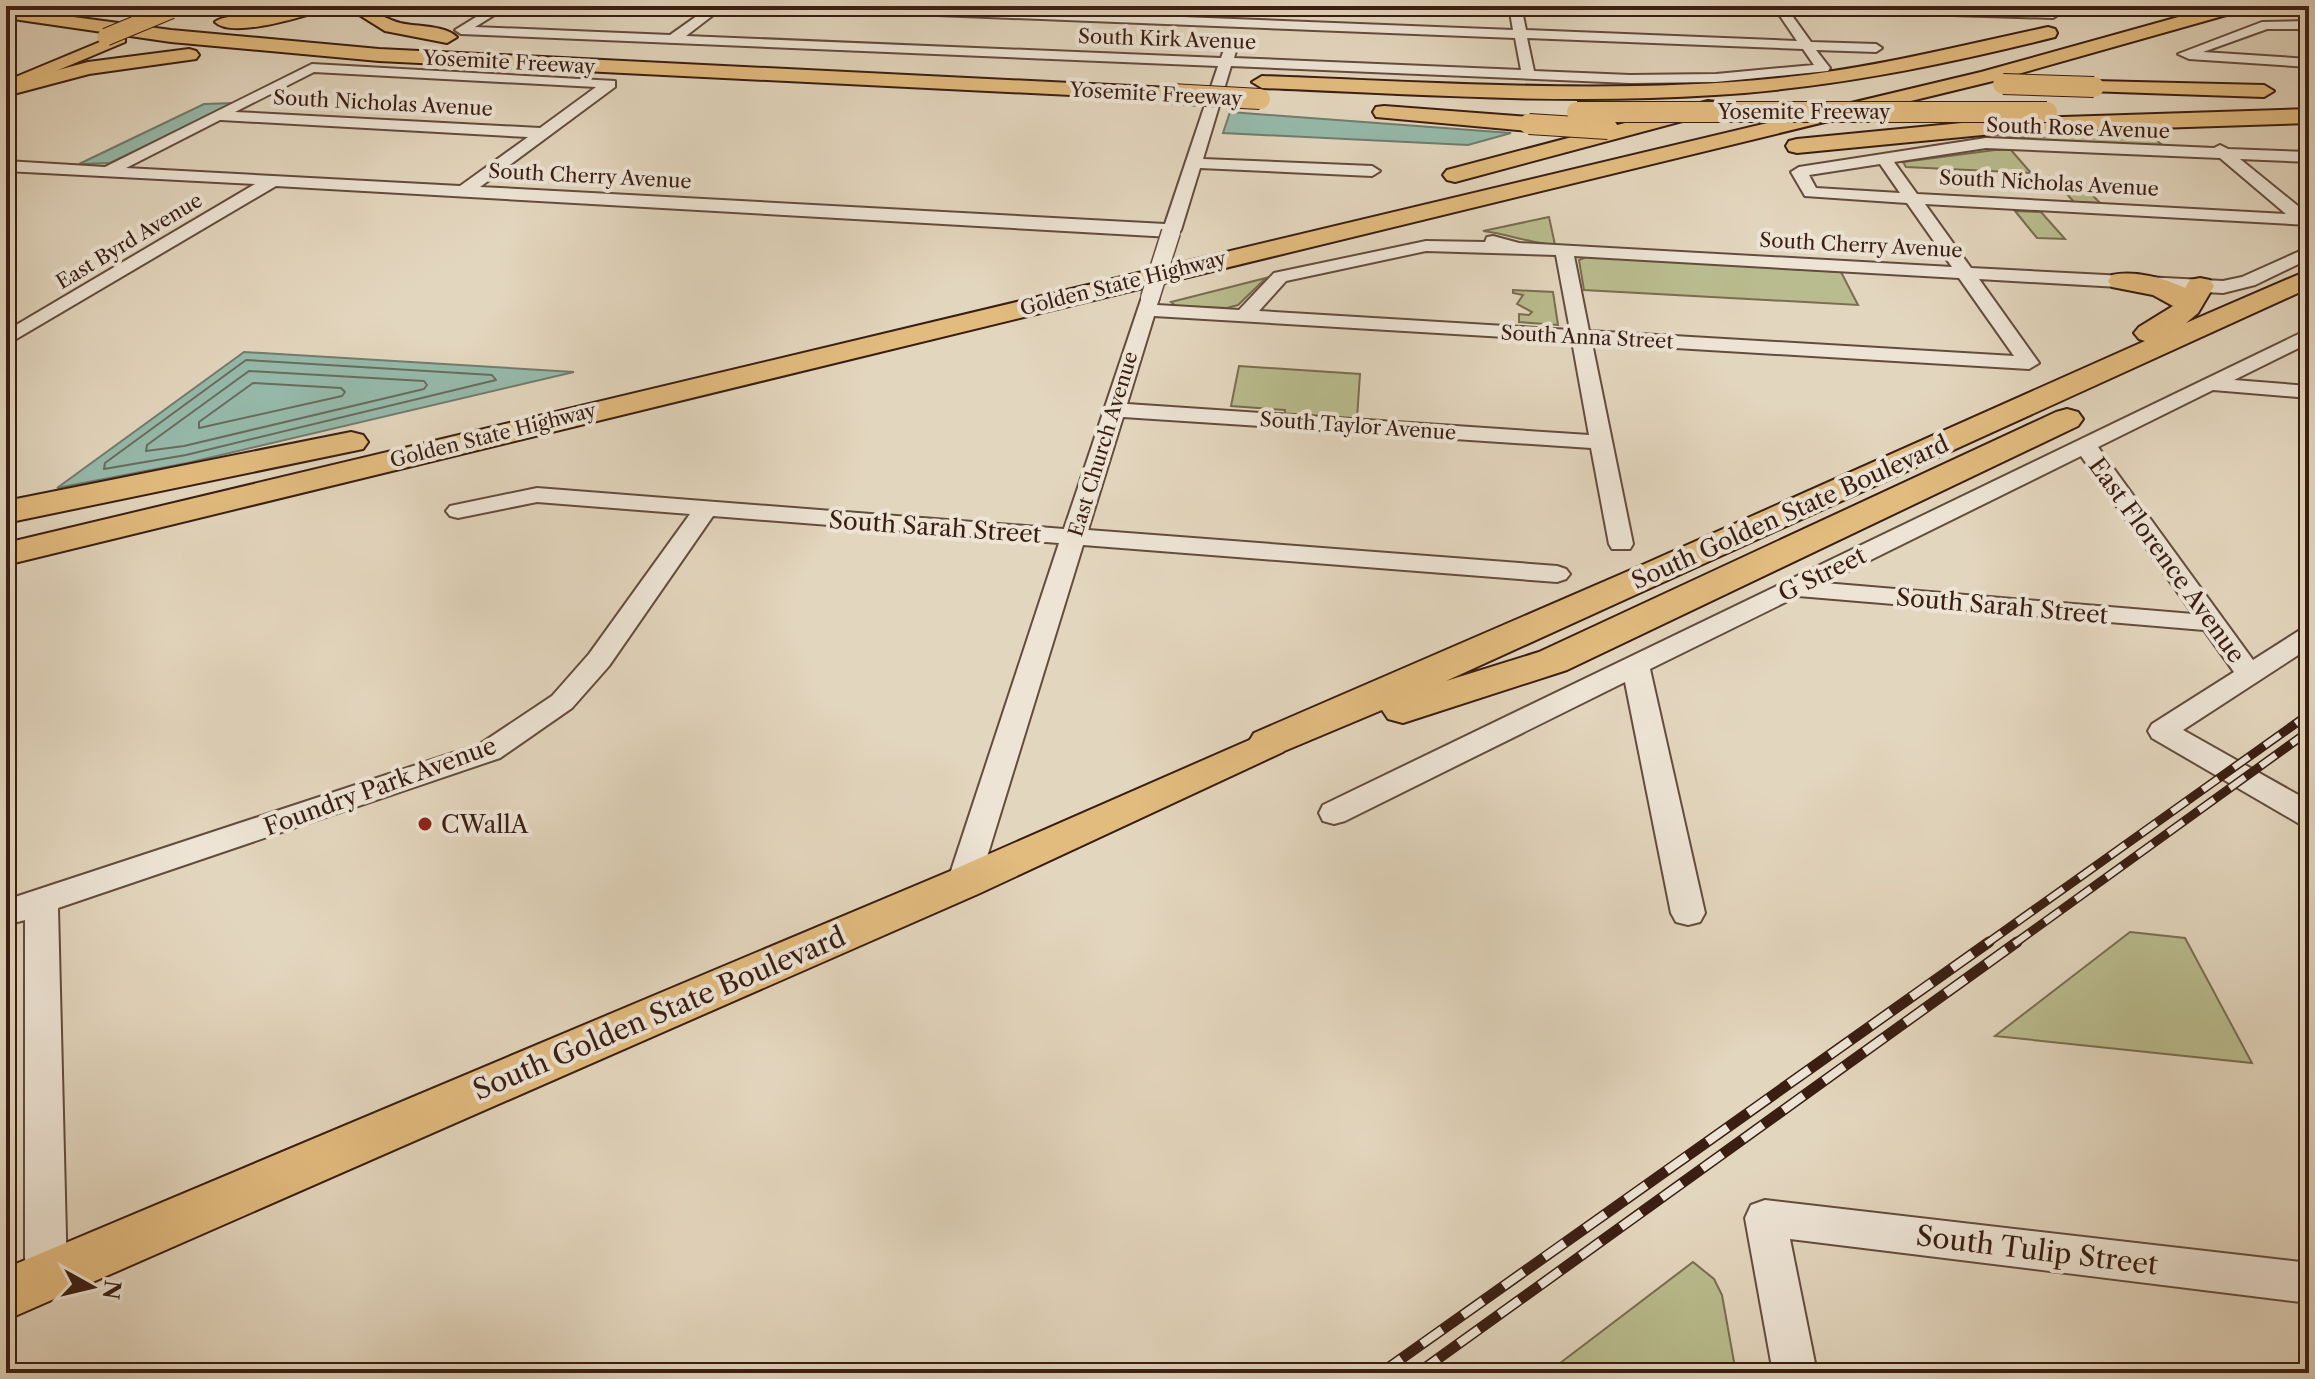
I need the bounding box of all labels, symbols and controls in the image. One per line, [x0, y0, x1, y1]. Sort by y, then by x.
street label: South Kirk Avenue [1077, 24, 1257, 54]
street label: Yosemite Freeway [421, 45, 597, 79]
street label: Yosemite Freeway [1068, 77, 1244, 111]
street label: South Nicholas Avenue [273, 85, 493, 121]
street label: Yosemite Freeway [1717, 100, 1891, 124]
street label: South Rose Avenue [1986, 113, 2170, 143]
street label: South Cherry Avenue [488, 159, 692, 193]
street label: South Nicholas Avenue [1939, 165, 2159, 201]
street label: East Byrd Avenue [52, 188, 206, 294]
street label: South Cherry Avenue [1759, 228, 1963, 262]
street label: Golden State Highway [1017, 246, 1229, 320]
street label: South Anna Street [1500, 320, 1674, 354]
street label: East Church Avenue [1063, 348, 1143, 540]
street label: Golden State Highway [387, 398, 599, 472]
street label: South Taylor Avenue [1259, 407, 1457, 445]
street label: South Golden State Boulevard [1627, 429, 1953, 595]
street label: East Florence Avenue [2083, 452, 2251, 668]
street label: South Sarah Street [828, 505, 1043, 549]
street label: G Street [1774, 540, 1871, 608]
street label: South Sarah Street [1895, 582, 2110, 630]
street label: Foundry Park Avenue [260, 730, 500, 842]
place label: CWallA [441, 810, 530, 839]
marker: CWallA [416, 815, 434, 833]
street label: South Golden State Boulevard [468, 919, 850, 1107]
street label: South Tulip Street [1914, 1218, 2160, 1282]
north arrow [52, 1247, 132, 1327]
text: N [97, 1278, 126, 1301]

